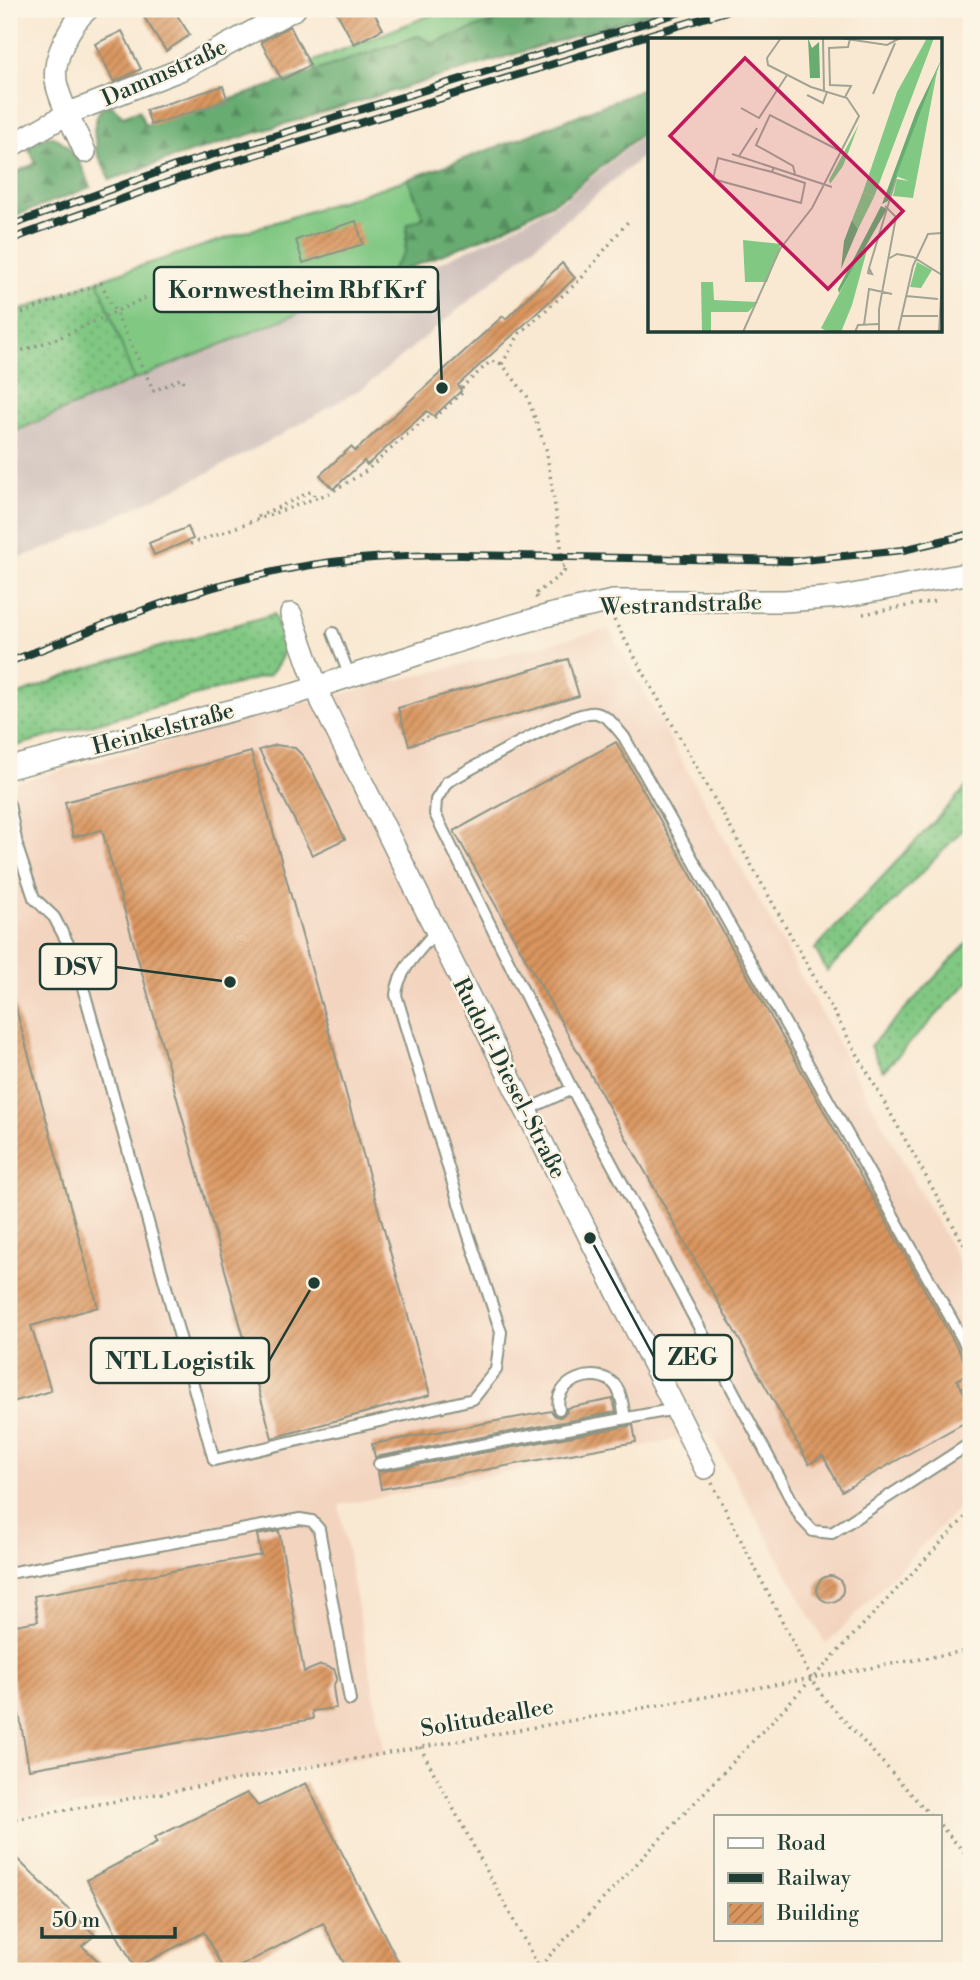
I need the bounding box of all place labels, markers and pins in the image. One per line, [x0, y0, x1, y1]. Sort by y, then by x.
callout: Kornwestheim Rbf Krf [154, 267, 438, 312]
callout: DSV [40, 944, 116, 989]
callout: ZEG [654, 1335, 732, 1380]
callout: NTL Logistik [91, 1338, 269, 1383]

